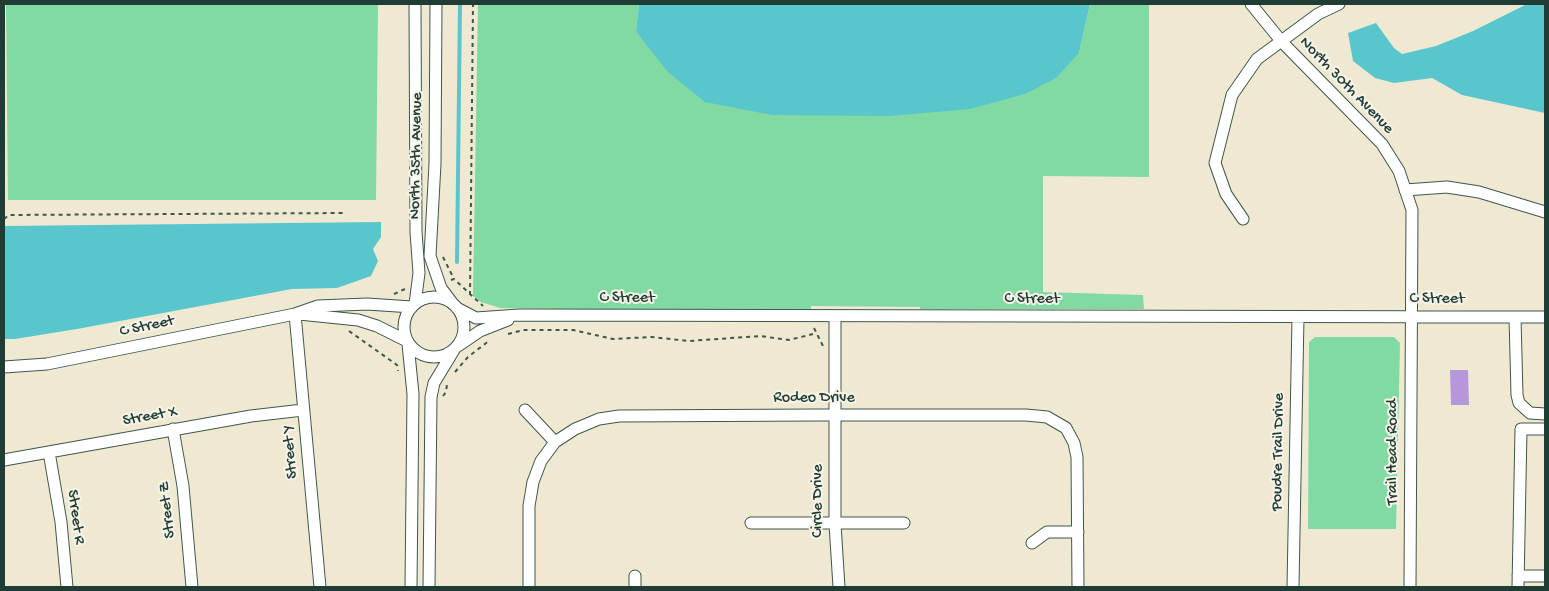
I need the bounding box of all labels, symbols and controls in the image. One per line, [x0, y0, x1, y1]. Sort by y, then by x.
street label: North 30th Avenue [1295, 33, 1397, 139]
street label: North 35th Avenue [406, 92, 428, 220]
street label: C Street [599, 289, 655, 309]
street label: C Street [1004, 290, 1060, 310]
street label: C Street [1409, 290, 1465, 310]
street label: C Street [118, 312, 176, 342]
street label: Rodeo Drive [773, 389, 855, 409]
street label: Poudre Trail Drive [1268, 393, 1290, 511]
street label: Trail Head Road [1384, 399, 1404, 505]
street label: Street X [121, 403, 179, 431]
street label: Street Y [279, 424, 303, 480]
street label: Circle Drive [809, 464, 829, 538]
street label: Street Z [155, 481, 181, 539]
street label: Street R [62, 489, 88, 545]

